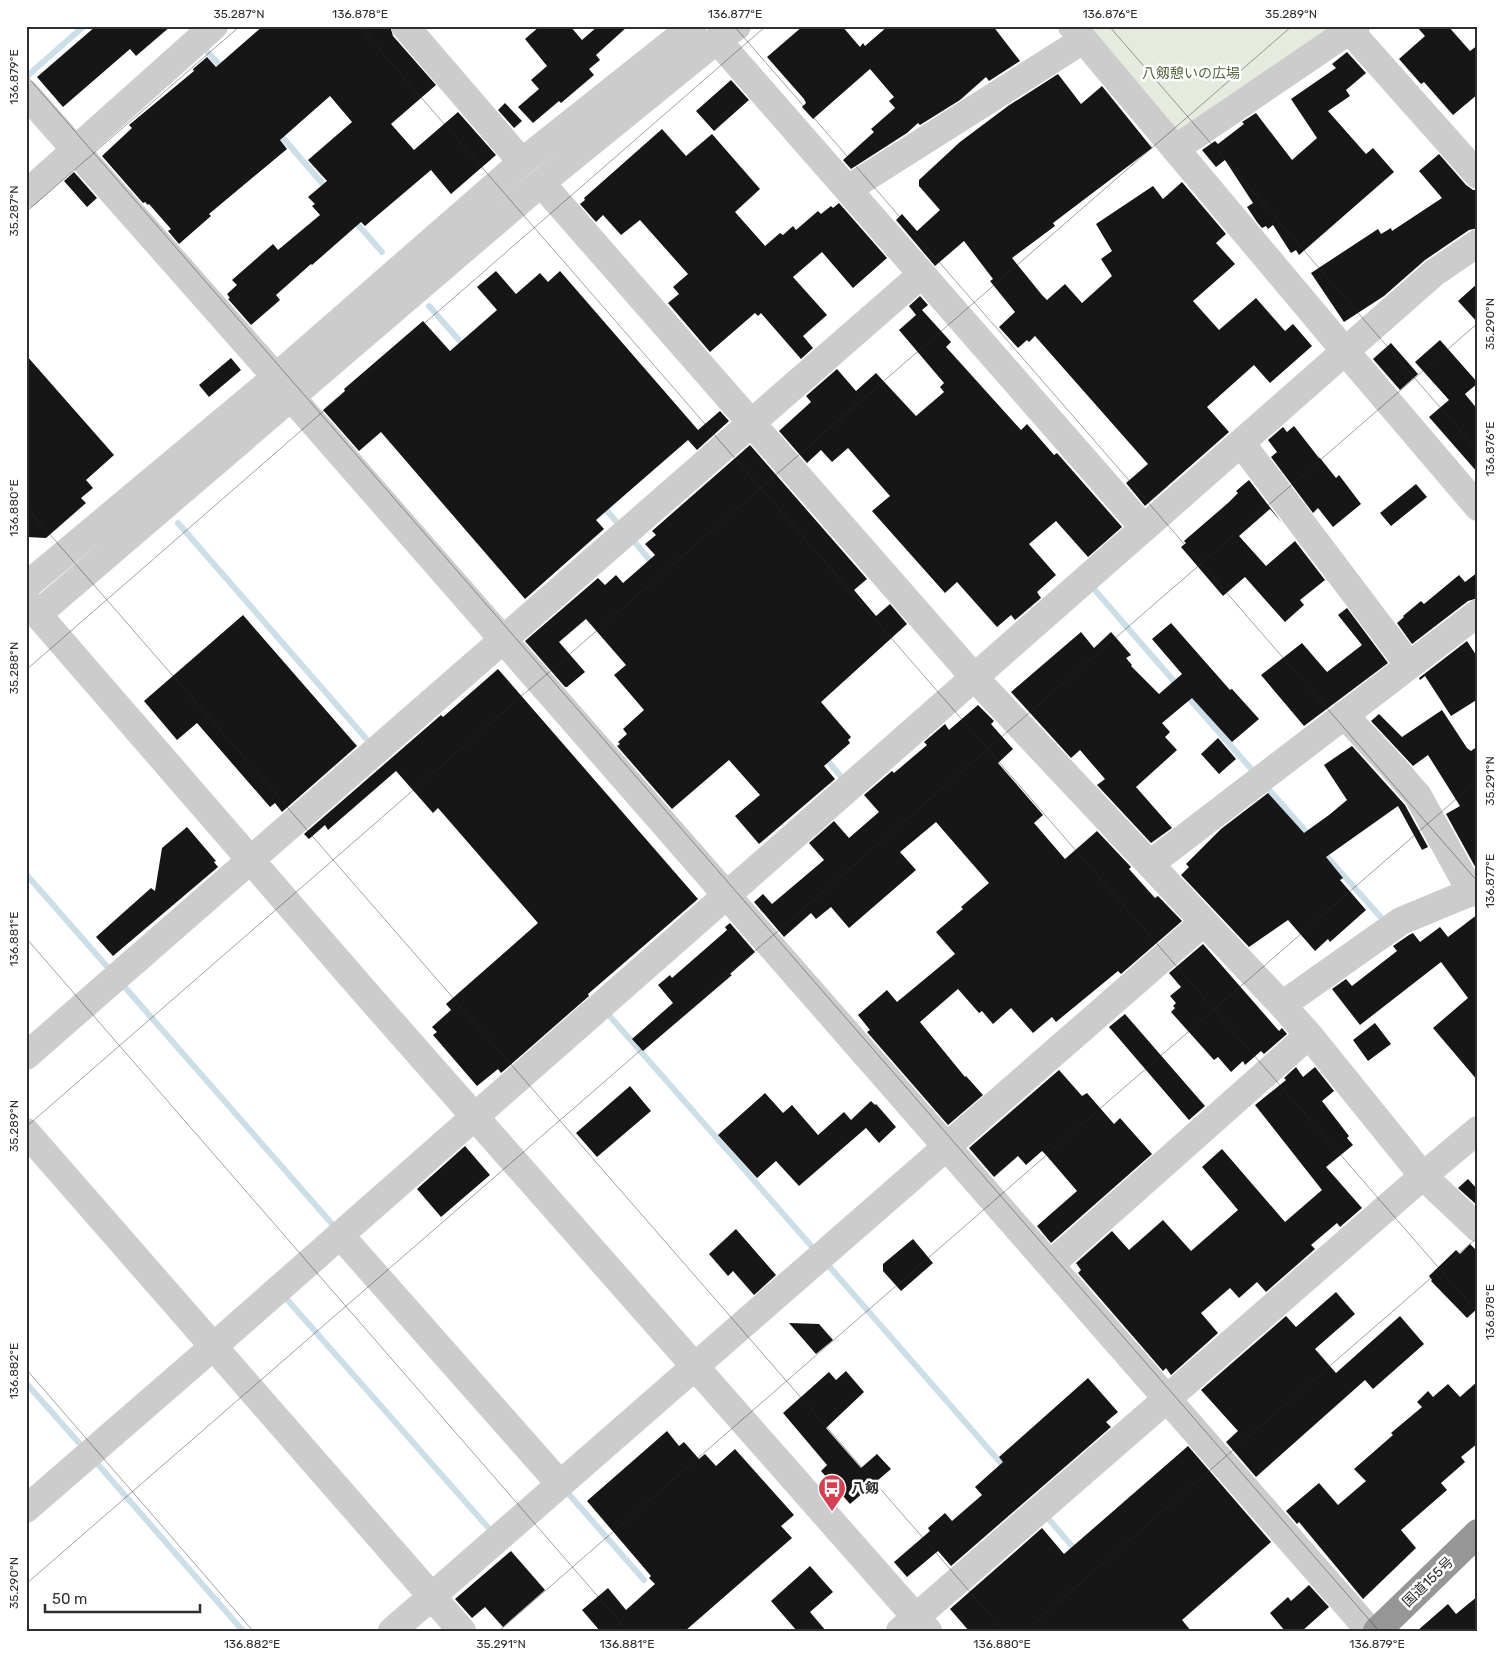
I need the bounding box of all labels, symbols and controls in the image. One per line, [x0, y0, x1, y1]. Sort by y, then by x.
text: 35.287°N [213, 7, 265, 21]
text: 136.878°E [332, 7, 388, 21]
text: 136.877°E [708, 7, 762, 21]
text: 136.876°E [1082, 7, 1138, 21]
text: 35.289°N [1265, 7, 1317, 21]
text: 136.879°E [7, 49, 21, 105]
park label: 八剱憩いの広場 [1142, 65, 1240, 82]
text: 35.287°N [7, 185, 21, 237]
text: 35.290°N [1483, 298, 1497, 350]
text: 136.876°E [1483, 421, 1497, 477]
text: 136.880°E [7, 479, 21, 537]
text: 35.288°N [7, 642, 21, 694]
text: 35.291°N [1483, 756, 1497, 806]
text: 136.877°E [1483, 854, 1497, 908]
text: 136.881°E [7, 912, 21, 966]
text: 35.289°N [7, 1100, 21, 1152]
text: 136.878°E [1483, 1284, 1497, 1340]
text: 136.882°E [7, 1343, 21, 1399]
bus stop icon: 八剱 [817, 1473, 847, 1512]
place label: 八剱 [851, 1480, 879, 1497]
street label: 国道155号 [1399, 1553, 1457, 1611]
text: 35.290°N [7, 1557, 21, 1609]
scale bar [45, 1582, 200, 1614]
text: 50 m [52, 1590, 87, 1608]
text: 136.882°E [224, 1637, 280, 1651]
text: 35.291°N [476, 1637, 526, 1651]
text: 136.881°E [600, 1637, 654, 1651]
text: 136.880°E [973, 1637, 1031, 1651]
text: 136.879°E [1349, 1637, 1405, 1651]

